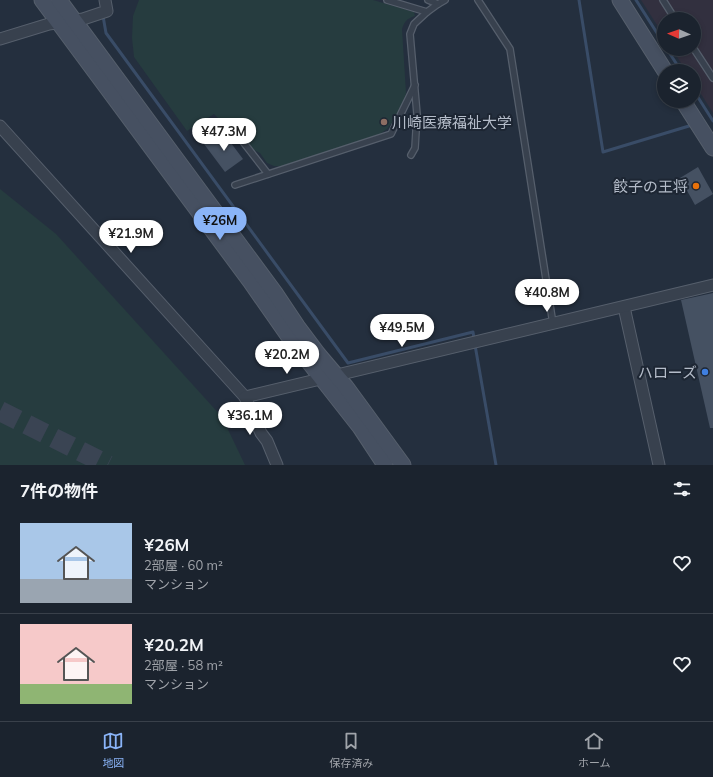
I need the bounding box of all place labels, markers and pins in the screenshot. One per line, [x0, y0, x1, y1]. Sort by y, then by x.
place label: 川崎医療福祉大学 [392, 113, 512, 132]
marker: 川崎医療福祉大学 [379, 117, 389, 127]
pin: ¥47.3M [191, 118, 257, 152]
place label: 餃子の王将 [613, 177, 688, 196]
marker: 餃子の王将 [691, 181, 701, 191]
pin: ¥26M [196, 207, 244, 241]
pin: ¥21.9M [98, 220, 164, 254]
pin: ¥40.8M [514, 279, 580, 313]
pin: ¥49.5M [369, 314, 435, 348]
pin: ¥20.2M [254, 341, 320, 375]
place label: ハローズ [638, 363, 697, 382]
marker: ハローズ [700, 367, 710, 377]
pin: ¥36.1M [217, 402, 283, 436]

